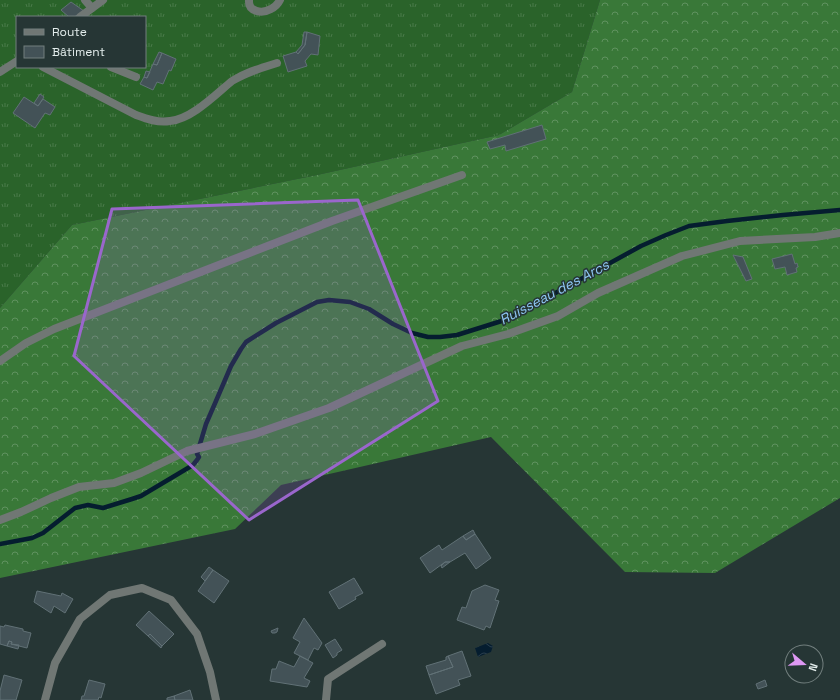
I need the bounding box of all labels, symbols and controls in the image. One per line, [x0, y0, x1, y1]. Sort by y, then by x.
legend [16, 16, 146, 68]
text: Route [52, 24, 87, 40]
text: Bâtiment [52, 44, 105, 60]
water label: Ruisseau des Arcs [496, 255, 612, 328]
north arrow [784, 644, 824, 684]
text: N [806, 661, 821, 673]

